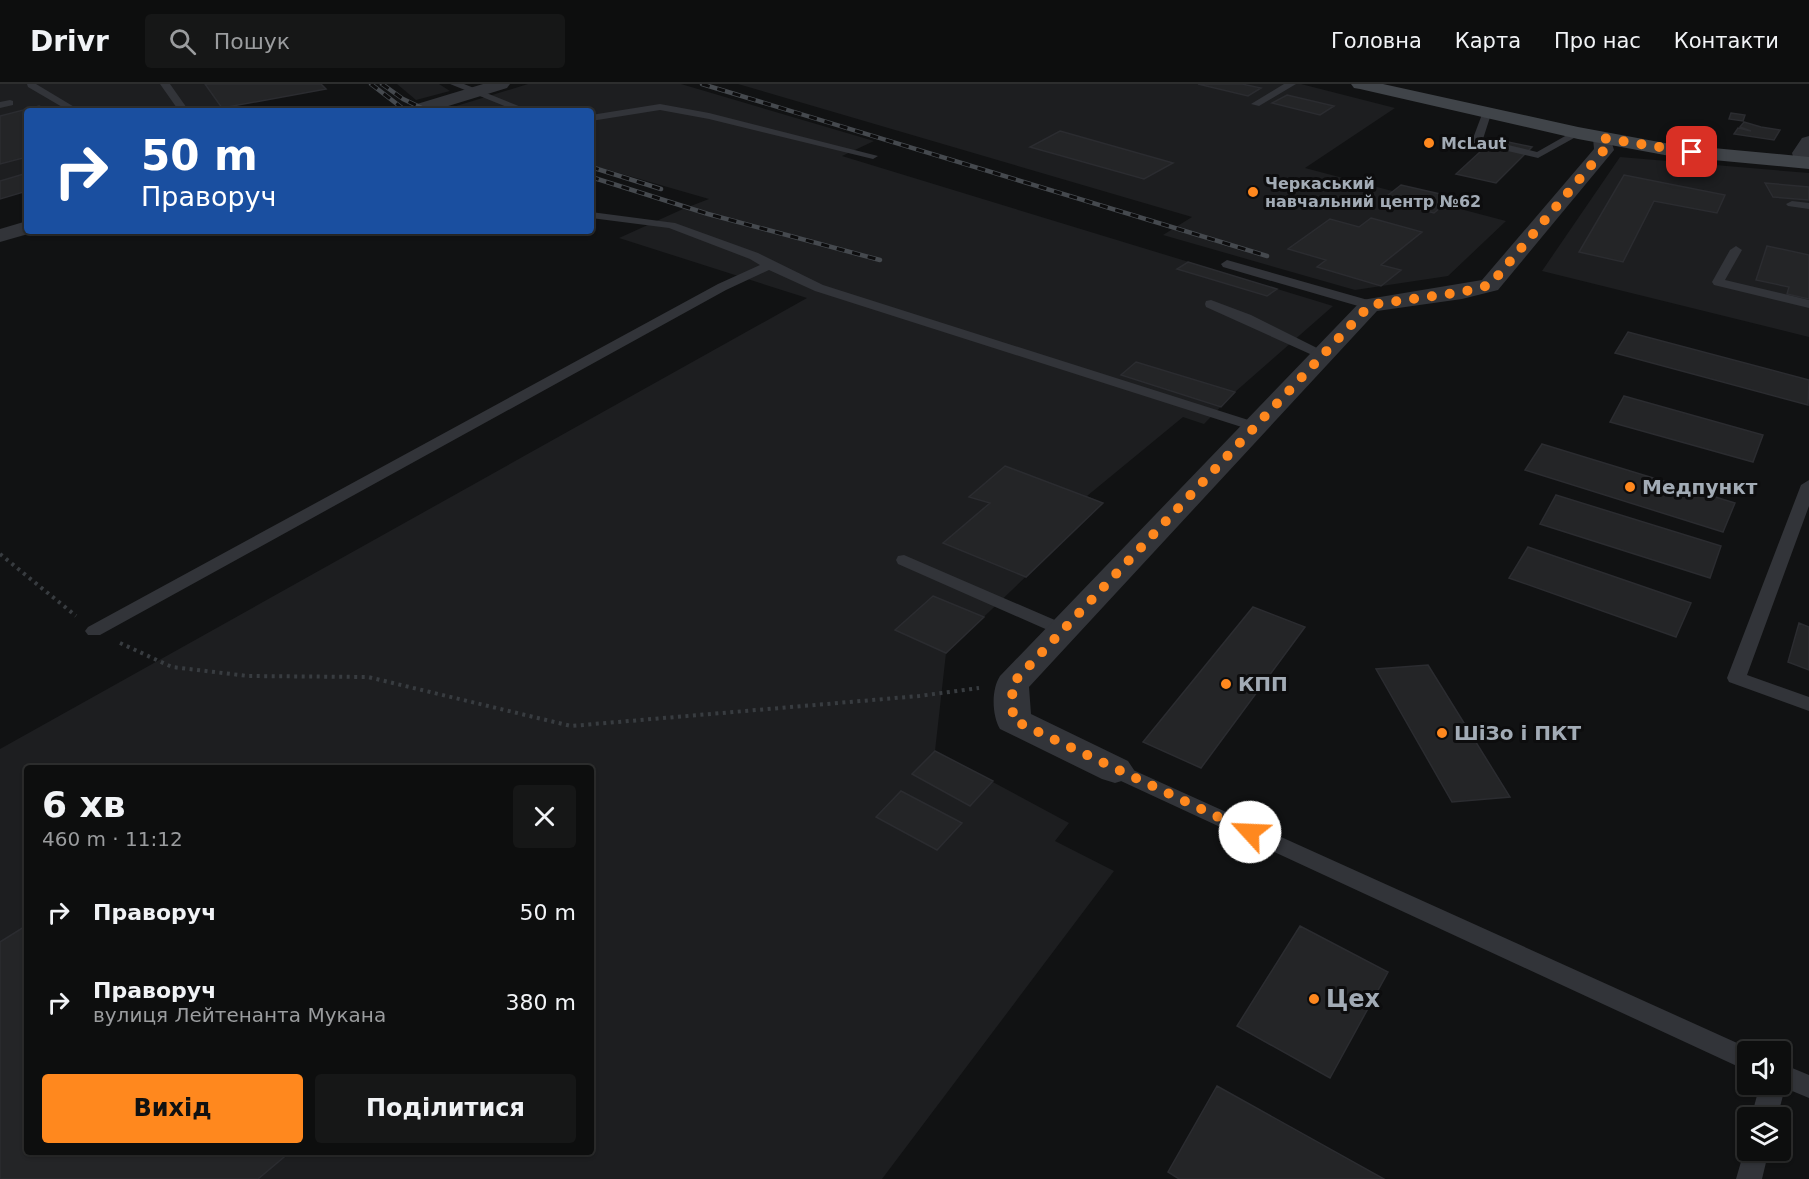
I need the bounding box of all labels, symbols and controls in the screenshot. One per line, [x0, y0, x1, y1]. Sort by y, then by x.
search box [145, 14, 565, 68]
text: Drivr [30, 25, 109, 58]
icon: search [166, 25, 199, 58]
text: Пошук [214, 29, 290, 54]
text: Головна [1331, 29, 1422, 53]
text: Карта [1455, 29, 1521, 53]
text: Про нас [1554, 29, 1641, 53]
text: Контакти [1674, 29, 1779, 53]
pin [1666, 126, 1717, 177]
text: 50 m [141, 131, 258, 180]
icon: right [42, 132, 120, 210]
place label: McLaut [1441, 134, 1507, 153]
icon: arrive [1675, 135, 1708, 168]
marker: McLaut [1422, 136, 1436, 150]
place label: Черкаський навчальний центр №62 [1265, 174, 1481, 211]
text: Праворуч [141, 181, 277, 212]
marker: Черкаський навчальний центр №62 [1246, 185, 1260, 199]
place label: Медпункт [1642, 475, 1758, 499]
marker: Медпункт [1623, 480, 1637, 494]
place label: КПП [1238, 672, 1288, 696]
marker: КПП [1219, 677, 1233, 691]
place label: ШіЗо і ПКТ [1454, 721, 1581, 745]
marker: ШіЗо і ПКТ [1435, 726, 1449, 740]
text: 6 хв [42, 784, 126, 825]
button: close [513, 785, 576, 848]
position arrow [1218, 800, 1282, 864]
text: 460 m · 11:12 [42, 827, 183, 851]
icon: right [42, 896, 75, 929]
text: Праворуч [93, 900, 216, 925]
text: 50 m [520, 900, 576, 925]
text: Праворуч [93, 978, 216, 1003]
place label: Цех [1326, 985, 1381, 1013]
icon: right [42, 986, 75, 1019]
text: 380 m [506, 990, 576, 1015]
marker: Цех [1307, 992, 1321, 1006]
text: вулиця Лейтенанта Мукана [93, 1003, 386, 1027]
map controls [1737, 1041, 1791, 1161]
button: sound [1737, 1041, 1791, 1095]
button: Вихід [42, 1074, 303, 1143]
button: Поділитися [315, 1074, 576, 1143]
button: layers [1737, 1107, 1791, 1161]

